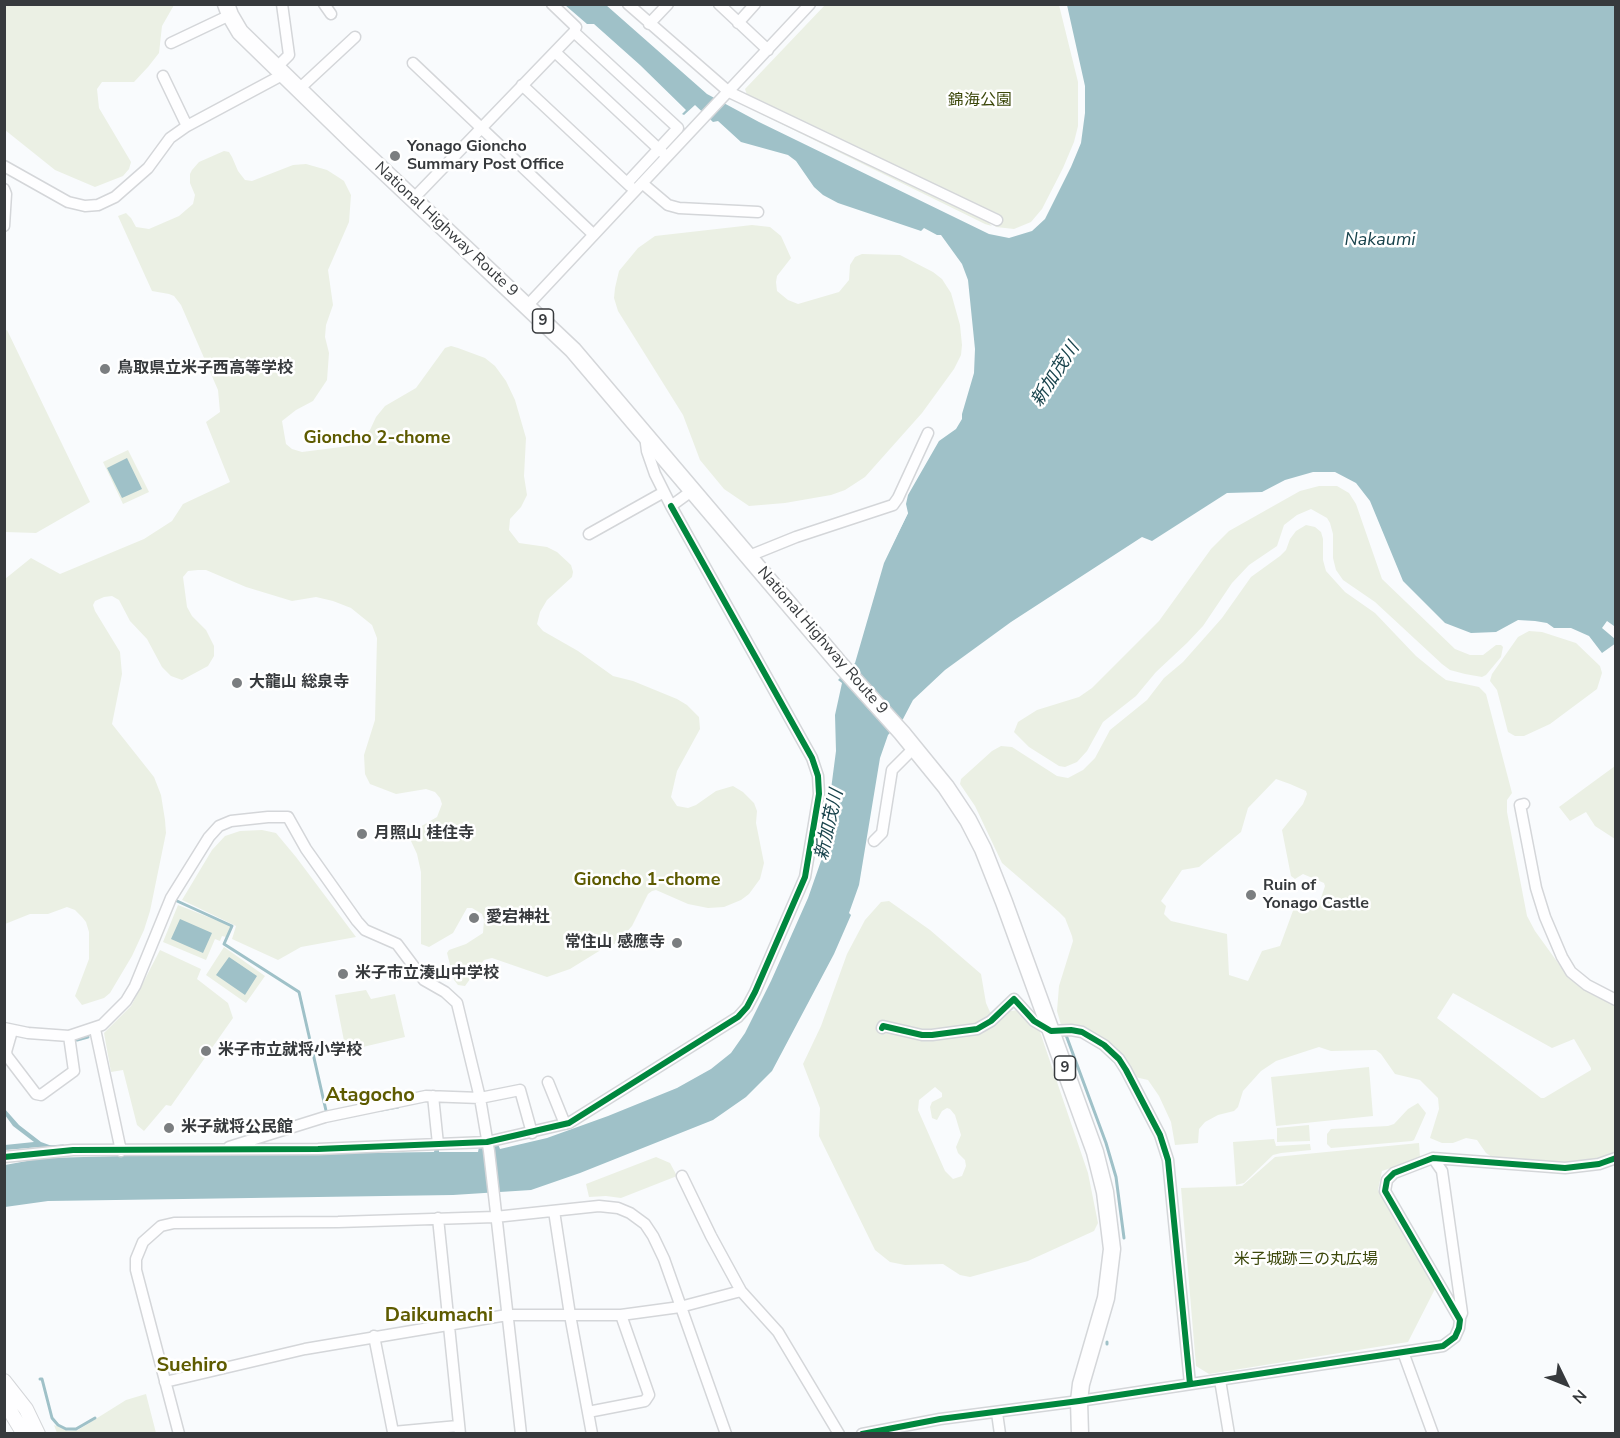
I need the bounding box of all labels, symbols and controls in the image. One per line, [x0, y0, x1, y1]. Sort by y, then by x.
park label: 錦海公園 [948, 91, 1012, 111]
place label: Yonago Gioncho Summary Post Office [407, 137, 564, 175]
marker: Yonago Gioncho Summary Post Office [388, 149, 402, 163]
street label: National Highway Route 9 [370, 158, 522, 302]
water label: Nakaumi [1345, 230, 1415, 252]
road number: 9 [532, 309, 554, 333]
water label: 新加茂川 [1027, 339, 1085, 411]
place label: 鳥取県立米子西高等学校 [117, 359, 293, 379]
marker: 鳥取県立米子西高等学校 [98, 362, 112, 376]
district label: Gioncho 2-chome [304, 428, 450, 450]
street label: National Highway Route 9 [753, 563, 891, 719]
place label: 大龍山 総泉寺 [249, 673, 349, 693]
marker: 大龍山 総泉寺 [230, 676, 244, 690]
water label: 新加茂川 [811, 787, 849, 863]
place label: 月照山 桂住寺 [374, 824, 474, 844]
marker: 月照山 桂住寺 [355, 827, 369, 841]
district label: Gioncho 1-chome [574, 870, 720, 892]
place label: Ruin of Yonago Castle [1263, 876, 1369, 914]
marker: Ruin of Yonago Castle [1244, 888, 1258, 902]
place label: 愛宕神社 [486, 908, 550, 928]
marker: 愛宕神社 [467, 911, 481, 925]
place label: 常住山 感應寺 [565, 933, 665, 953]
marker: 常住山 感應寺 [670, 936, 684, 950]
place label: 米子市立湊山中学校 [355, 964, 499, 984]
marker: 米子市立湊山中学校 [336, 967, 350, 981]
place label: 米子市立就将小学校 [218, 1041, 362, 1061]
marker: 米子市立就将小学校 [199, 1044, 213, 1058]
road number: 9 [1054, 1056, 1076, 1080]
district label: Atagocho [325, 1084, 415, 1108]
place label: 米子就将公民館 [181, 1118, 293, 1138]
marker: 米子就将公民館 [162, 1121, 176, 1135]
park label: 米子城跡三の丸広場 [1234, 1250, 1378, 1270]
district label: Daikumachi [385, 1304, 493, 1328]
district label: Suehiro [156, 1354, 228, 1378]
north arrow [1536, 1354, 1596, 1414]
text: N [1567, 1384, 1591, 1408]

